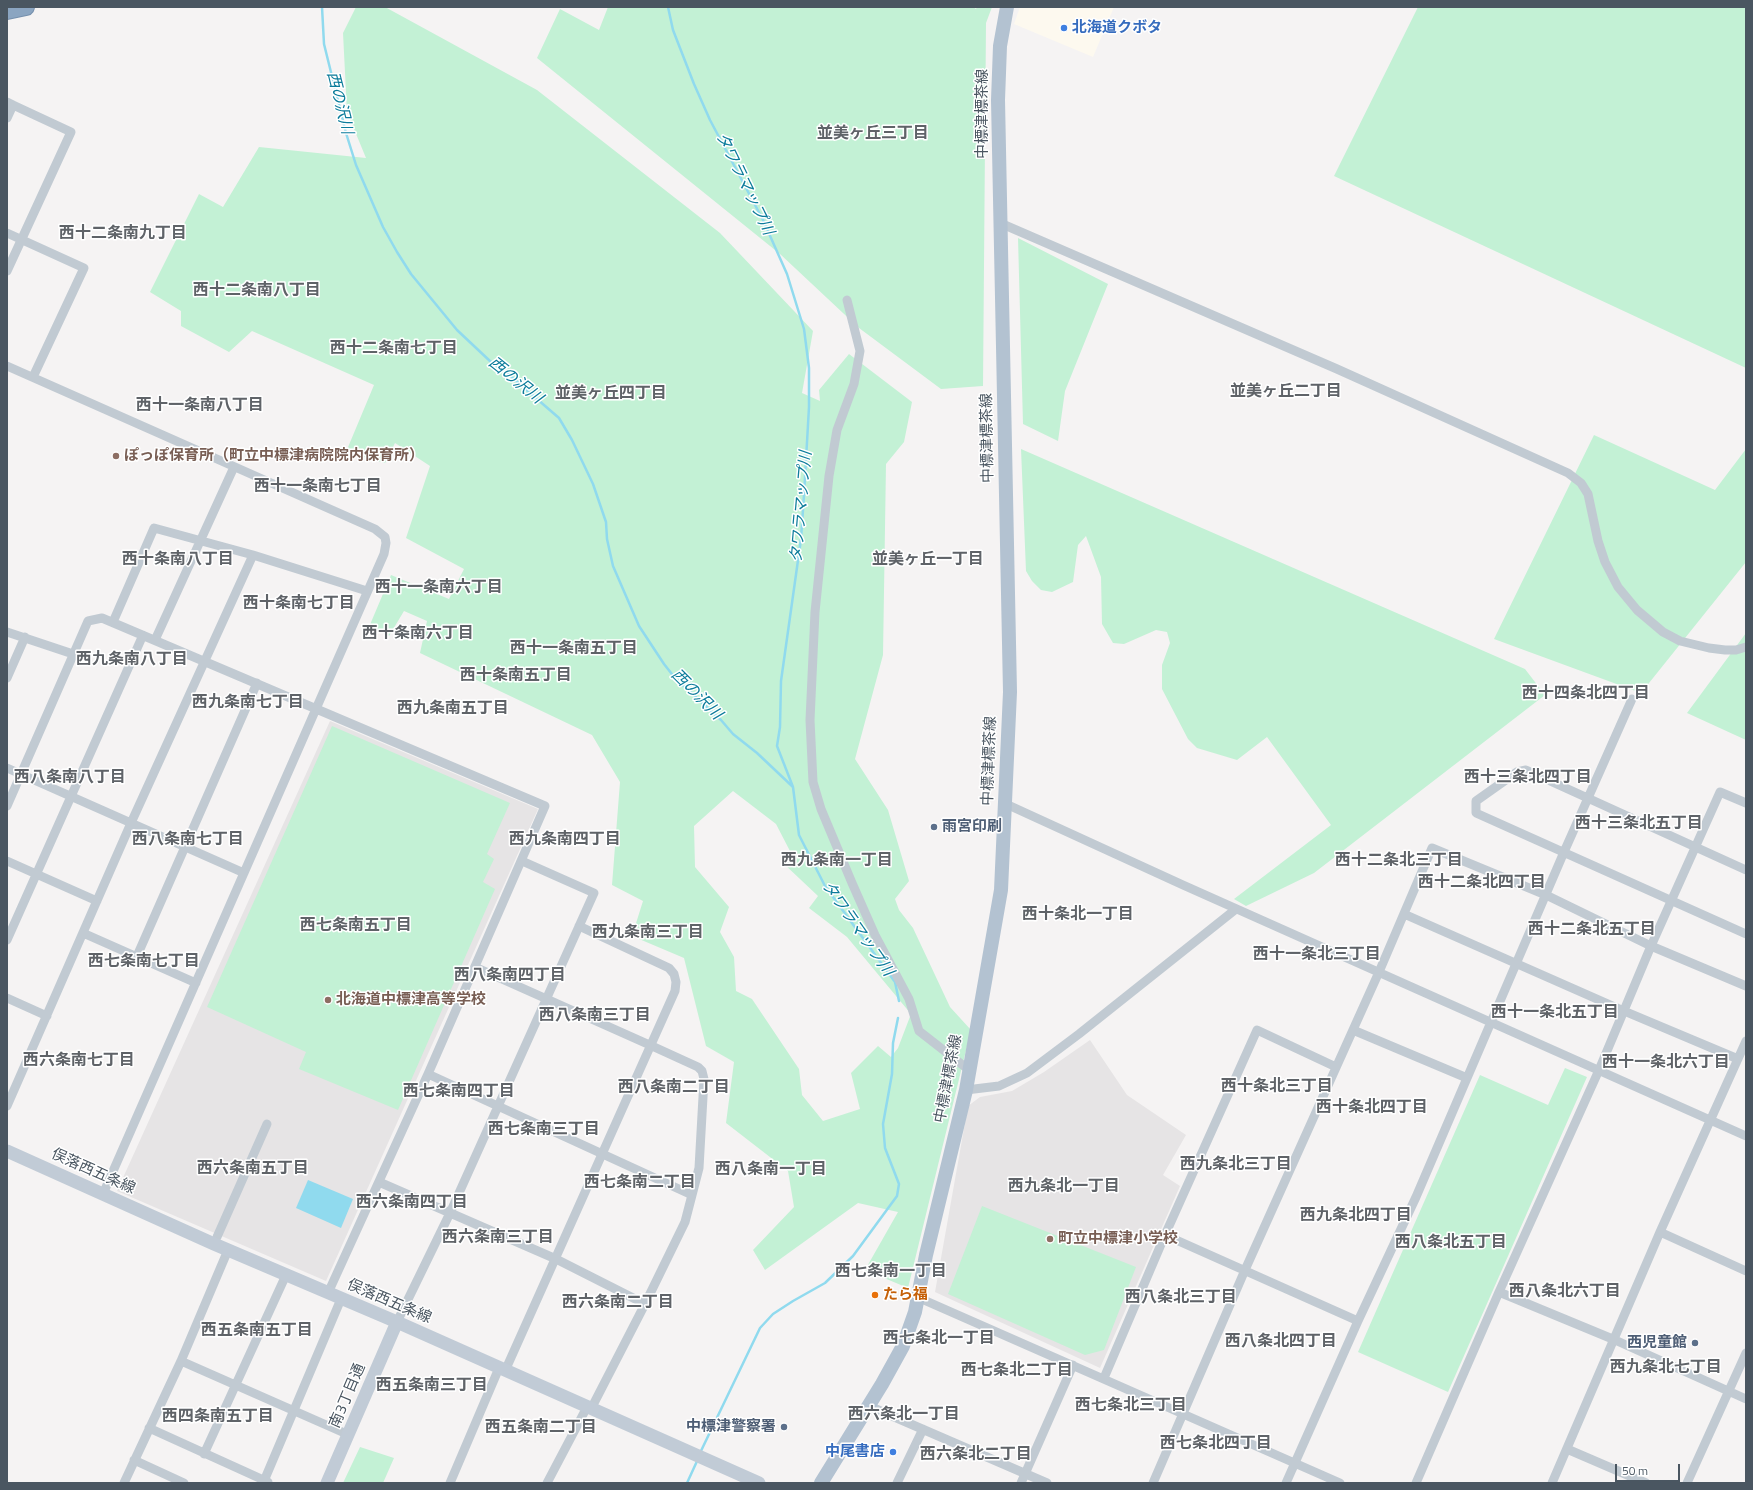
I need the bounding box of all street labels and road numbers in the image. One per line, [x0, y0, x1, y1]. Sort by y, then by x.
street label: 中標津標茶線 [974, 69, 992, 159]
street label: 中標津標茶線 [978, 393, 998, 483]
street label: 中標津標茶線 [979, 716, 1001, 806]
street label: 中標津標茶線 [932, 1033, 966, 1125]
street label: 俣落西五条線 [48, 1145, 138, 1199]
street label: 俣落西五条線 [344, 1276, 434, 1328]
street label: 南3丁目通 [326, 1361, 370, 1431]

